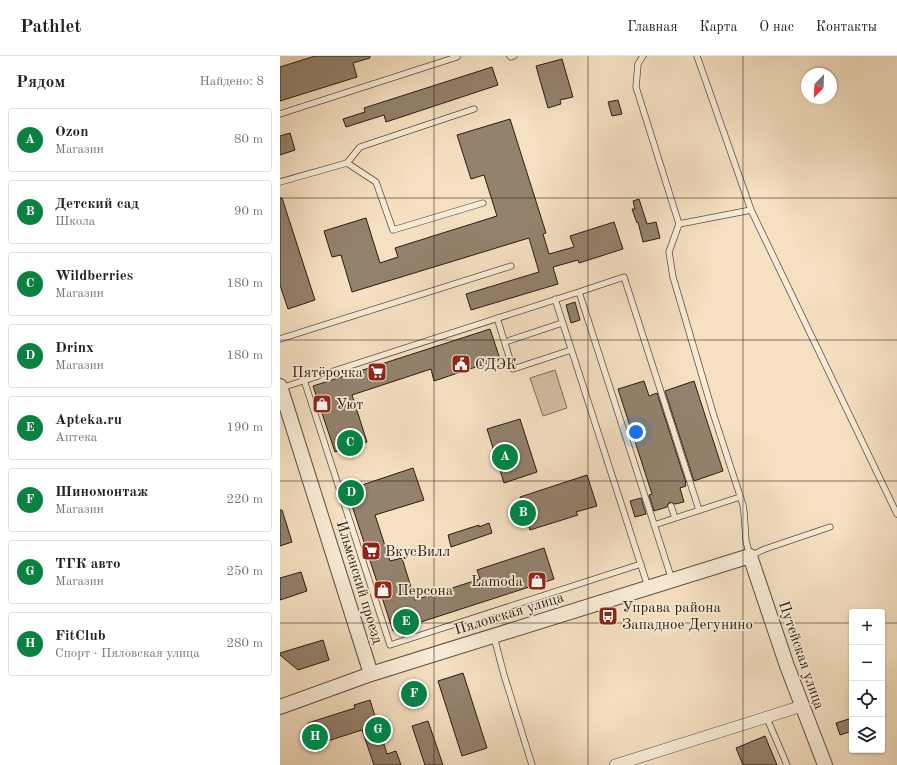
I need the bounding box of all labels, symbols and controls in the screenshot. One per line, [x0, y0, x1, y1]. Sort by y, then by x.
text: Pathlet [20, 18, 81, 37]
text: Главная [627, 20, 677, 34]
text: Карта [699, 20, 737, 34]
text: О нас [759, 20, 794, 34]
text: Контакты [816, 20, 877, 34]
north arrow [801, 68, 837, 104]
text: Рядом [16, 74, 65, 91]
text: Найдено: 8 [200, 75, 264, 88]
text: Ozon [55, 125, 88, 140]
text: A [25, 133, 35, 146]
text: 80 m [234, 133, 263, 146]
text: Магазин [55, 143, 104, 156]
text: Детский сад [55, 197, 139, 212]
text: B [25, 205, 35, 218]
text: 90 m [234, 205, 263, 218]
text: Школа [55, 215, 95, 228]
text: Wildberries [55, 269, 133, 284]
text: C [26, 277, 34, 290]
text: 180 m [226, 277, 263, 290]
text: Магазин [55, 287, 104, 300]
text: Drinx [55, 341, 94, 356]
text: D [25, 349, 35, 362]
text: 180 m [226, 349, 263, 362]
public building icon: СДЭК [450, 353, 472, 375]
place label: СДЭК [475, 358, 517, 373]
text: Магазин [55, 359, 104, 372]
supermarket icon: Пятёрочка [366, 361, 388, 383]
place label: Пятёрочка [292, 366, 364, 381]
shop icon: Уют [311, 393, 333, 415]
place label: Уют [336, 398, 363, 413]
text: Apteka.ru [55, 413, 122, 428]
text: E [26, 421, 34, 434]
text: 190 m [226, 421, 263, 434]
your location [626, 422, 646, 442]
pin: C [337, 428, 363, 458]
text: Аптека [55, 431, 97, 444]
pin: A [492, 442, 518, 472]
pin: D [338, 478, 364, 508]
text: Шиномонтаж [55, 485, 148, 500]
text: F [26, 493, 34, 506]
text: 220 m [226, 493, 263, 506]
pin: B [510, 498, 536, 528]
text: Магазин [55, 503, 104, 516]
street label: Ильменский проезд [333, 519, 385, 646]
supermarket icon: ВкусВилл [360, 540, 382, 562]
place label: ВкусВилл [385, 545, 450, 560]
text: ТГК авто [55, 557, 121, 572]
text: G [25, 565, 35, 578]
text: 250 m [226, 565, 263, 578]
shop icon: Lamoda [526, 570, 548, 592]
text: Магазин [55, 575, 104, 588]
place label: Lamoda [471, 575, 524, 590]
shop icon: Персона [372, 579, 394, 601]
place label: Персона [397, 584, 454, 599]
street label: Пяловская улица [453, 590, 567, 638]
street label: Путейская улица [775, 599, 826, 712]
place label: Управа района Западное Дегунино [622, 601, 753, 633]
bus stop icon: Управа района Западное Дегунино [597, 605, 619, 627]
pin: E [393, 607, 419, 637]
map controls [849, 609, 885, 753]
button: + [849, 609, 885, 645]
text: FitClub [55, 629, 106, 644]
text: H [25, 637, 35, 650]
text: 280 m [226, 637, 263, 650]
button: − [849, 645, 885, 681]
text: Спорт · Пяловская улица [55, 647, 200, 660]
pin: F [401, 679, 427, 709]
button: locate [849, 681, 885, 717]
pin: G [365, 715, 391, 745]
button: layers [849, 717, 885, 753]
pin: H [302, 722, 328, 752]

